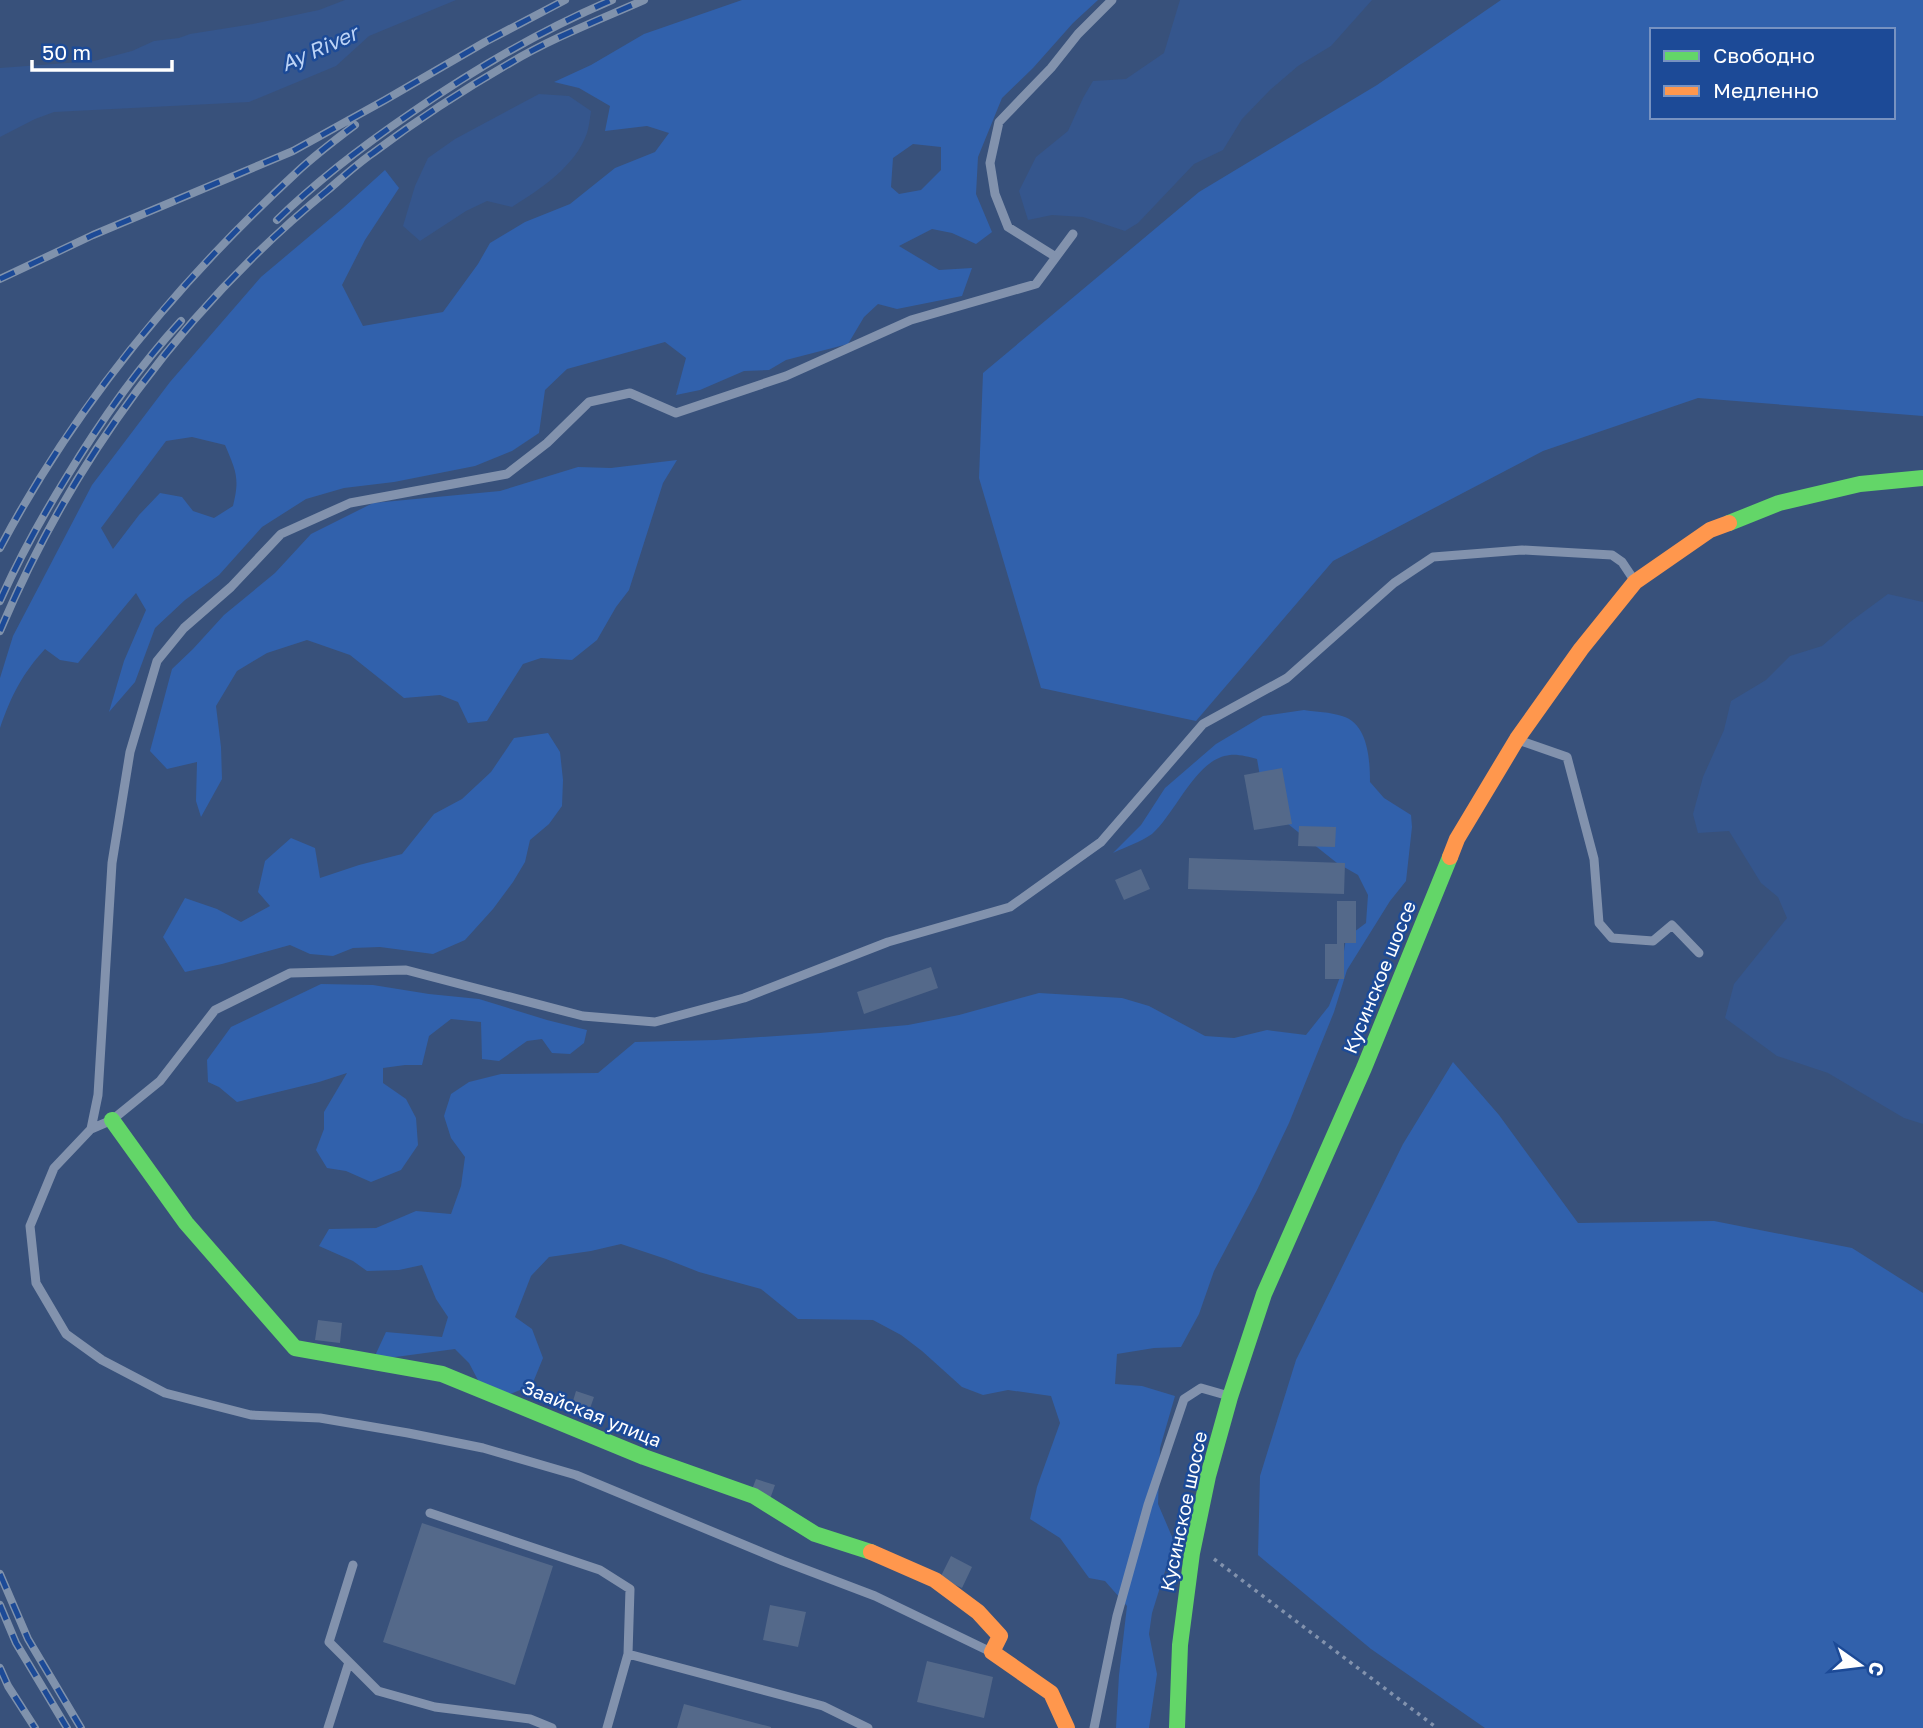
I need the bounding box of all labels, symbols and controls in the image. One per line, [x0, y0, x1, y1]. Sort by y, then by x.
water label: Ay River [277, 18, 364, 76]
scale bar [32, 28, 172, 72]
legend [1650, 28, 1895, 119]
text: 50 m [42, 39, 91, 65]
text: Свободно [1713, 42, 1815, 68]
text: Медленно [1713, 77, 1819, 103]
street label: Кусинское шоссе [1338, 897, 1420, 1057]
street label: Заайская улица [519, 1375, 665, 1451]
street label: Кусинское шоссе [1155, 1429, 1211, 1593]
north arrow [1825, 1630, 1895, 1700]
text: С [1864, 1660, 1890, 1679]

